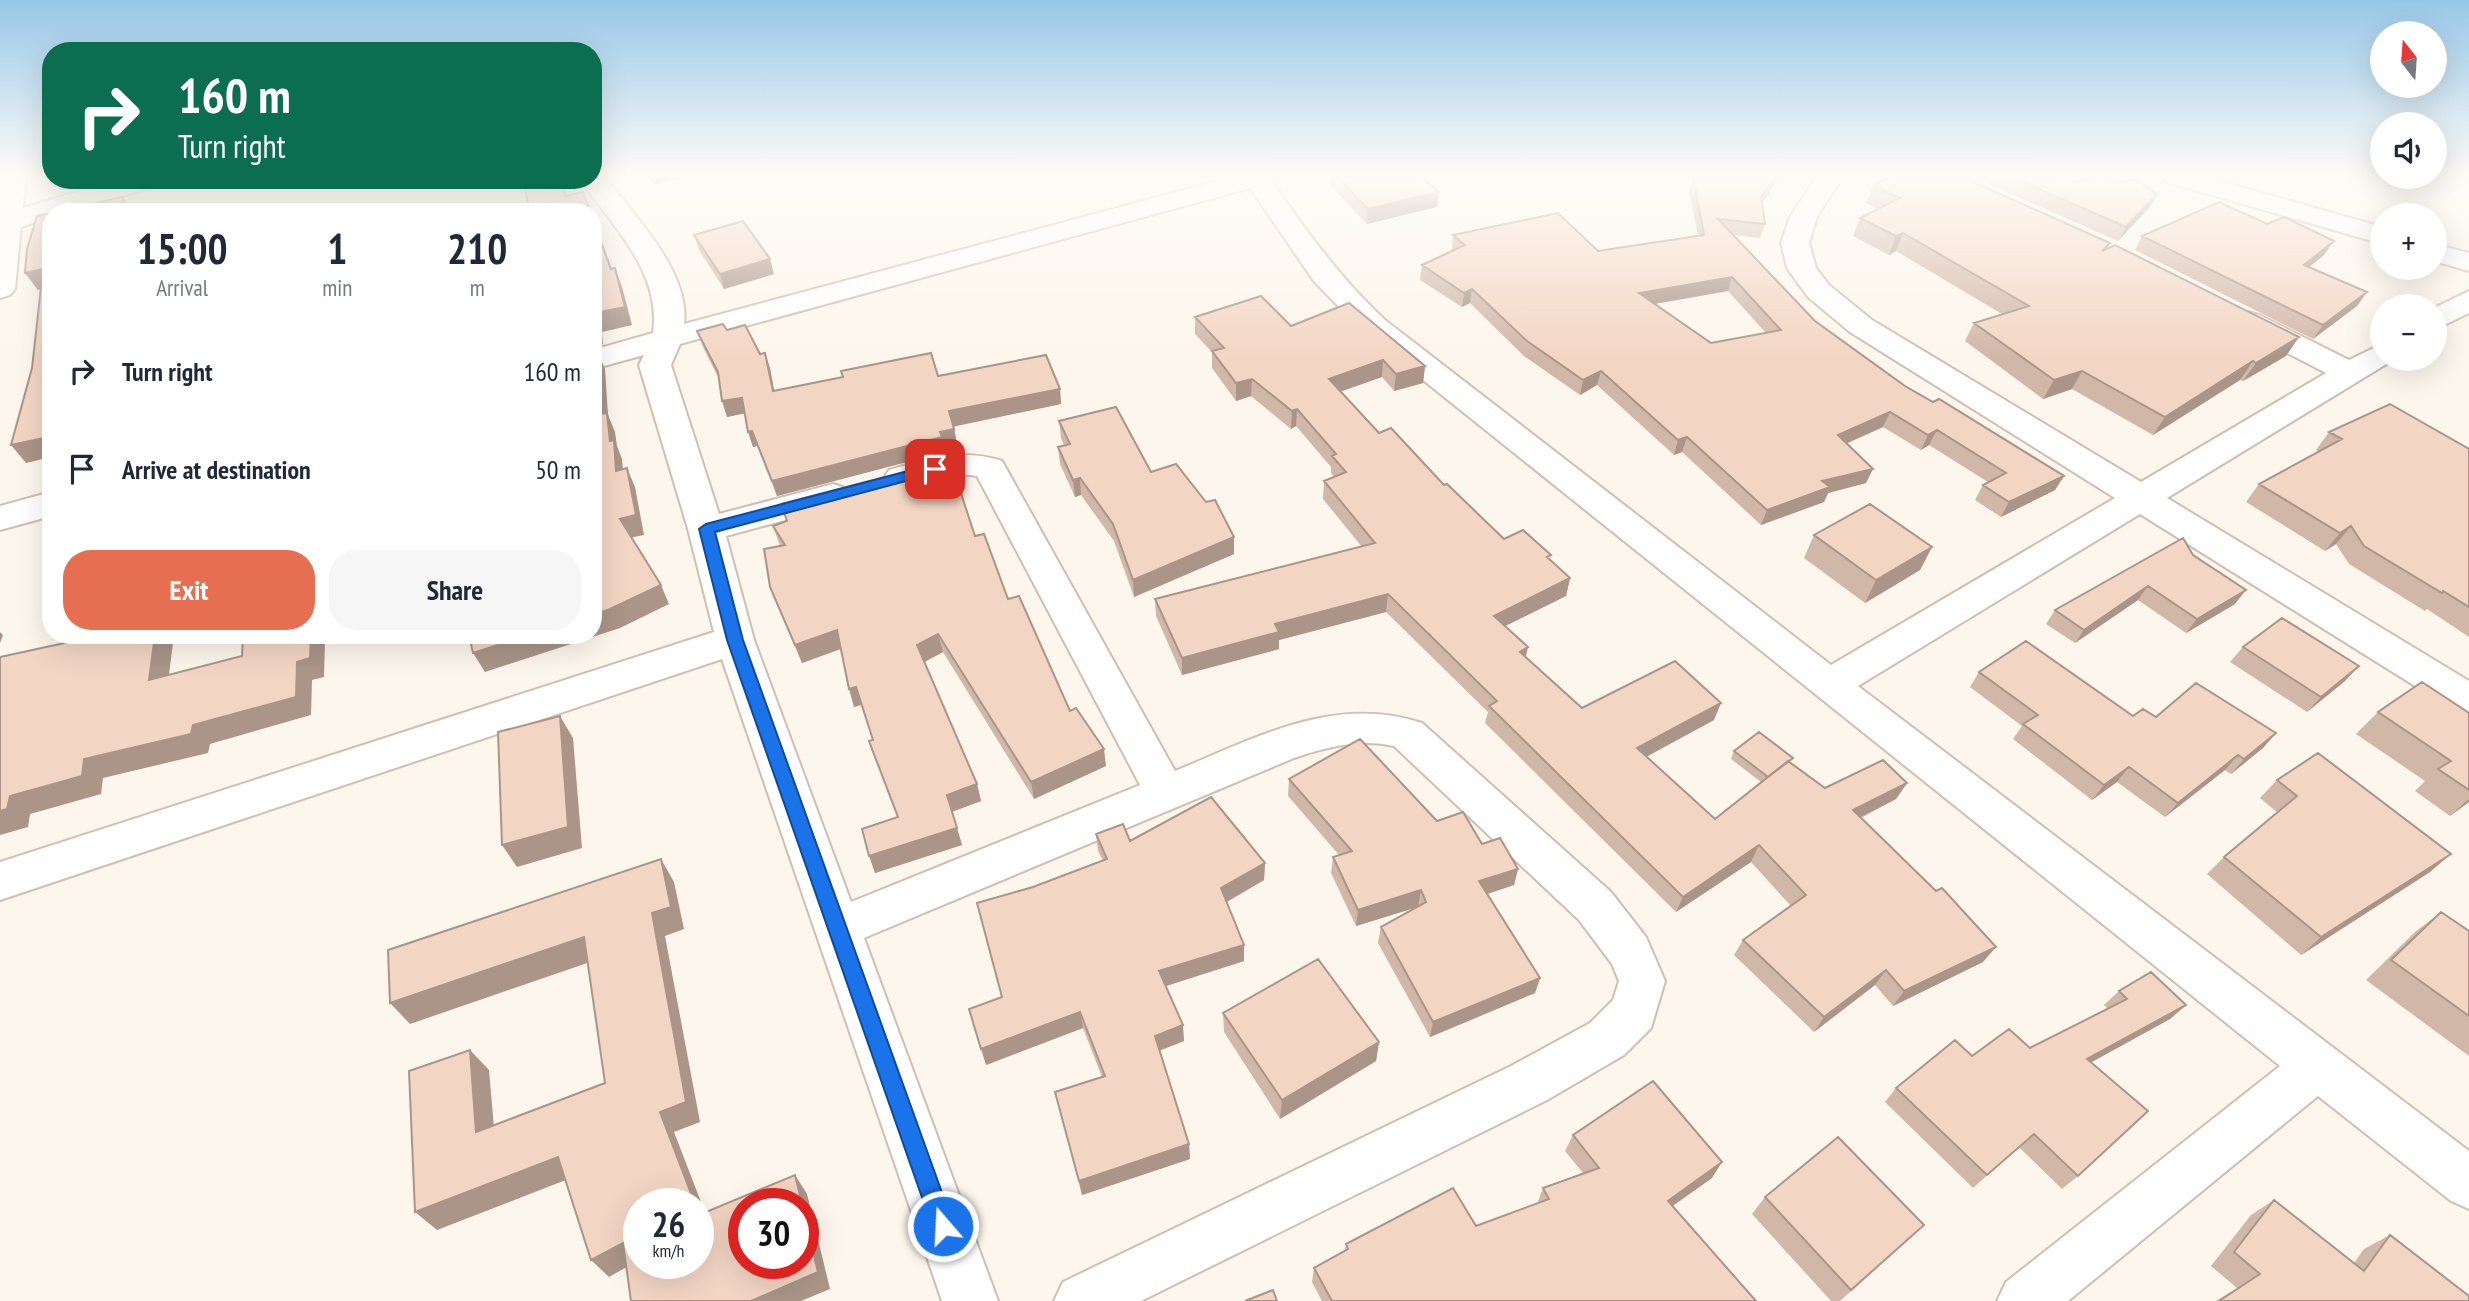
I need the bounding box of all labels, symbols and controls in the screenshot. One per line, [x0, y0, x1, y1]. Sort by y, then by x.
north arrow [2370, 21, 2446, 98]
map controls [2370, 21, 2447, 371]
text: 160 m [178, 63, 291, 127]
icon: right [63, 70, 154, 161]
button: sound [2370, 112, 2447, 189]
text: Turn right [178, 125, 286, 167]
button: + [2370, 203, 2447, 280]
text: 15:00 [137, 221, 228, 276]
text: 1 [327, 221, 347, 276]
text: 210 [447, 221, 507, 276]
text: Arrival [156, 273, 208, 302]
text: min [322, 273, 352, 302]
text: m [470, 273, 485, 302]
button: − [2370, 294, 2447, 371]
icon: right [63, 352, 101, 390]
text: Turn right [122, 355, 213, 388]
text: 160 m [523, 355, 581, 388]
pin [905, 439, 965, 499]
icon: arrive [63, 450, 101, 488]
icon: arrive [916, 450, 954, 488]
text: Arrive at destination [122, 453, 311, 486]
text: 50 m [535, 453, 581, 486]
button: Exit [63, 550, 315, 630]
button: Share [329, 550, 581, 630]
speed limit sign: 30 [728, 1188, 819, 1279]
position arrow [906, 1189, 980, 1263]
text: 26 [652, 1201, 685, 1247]
text: km/h [653, 1239, 684, 1262]

